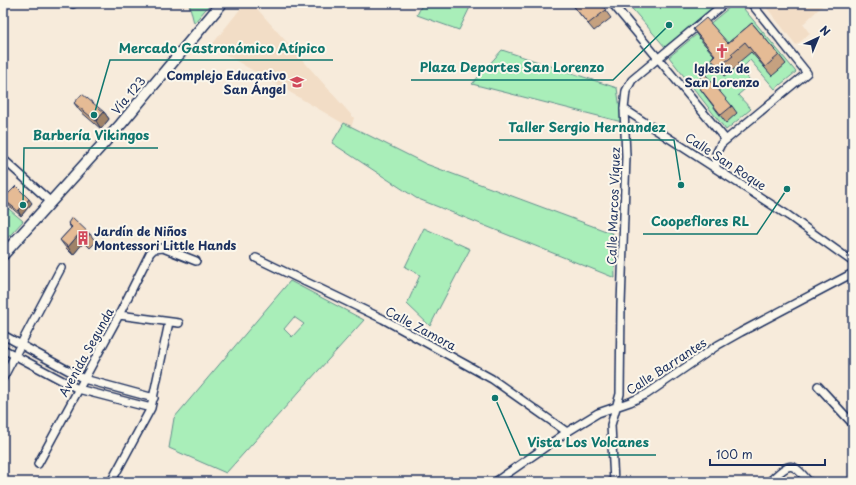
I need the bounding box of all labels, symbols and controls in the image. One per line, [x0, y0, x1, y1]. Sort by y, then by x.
north arrow [798, 18, 838, 58]
text: N [816, 21, 835, 40]
callout: Mercado Gastronómico Atípico [110, 35, 333, 60]
text: Mercado Gastronómico Atípico [119, 38, 326, 57]
church icon: Iglesia de San Lorenzo [714, 43, 730, 59]
callout: Plaza Deportes San Lorenzo [411, 55, 613, 80]
text: Plaza Deportes San Lorenzo [420, 57, 604, 76]
place label: Iglesia de San Lorenzo [685, 59, 759, 91]
place label: Complejo Educativo San Ángel [166, 66, 286, 98]
street label: Vía 123 [107, 72, 149, 118]
school or university icon: Complejo Educativo San Ángel [289, 74, 305, 90]
callout: Taller Sergio Hernandez [499, 115, 674, 140]
text: Taller Sergio Hernandez [508, 117, 666, 136]
callout: Barbería Vikingos [24, 123, 158, 148]
text: Barbería Vikingos [33, 125, 149, 144]
street label: Calle San Roque [682, 128, 771, 194]
street label: Calle Marcos Víquez [602, 147, 624, 265]
callout: Coopeflores RL [643, 209, 757, 234]
text: Coopeflores RL [651, 211, 749, 230]
place label: Jardín de Niños Montessori Little Hands [94, 222, 237, 254]
building icon: Jardín de Niños Montessori Little Hands [75, 230, 91, 246]
street label: Calle Zamora [382, 302, 460, 355]
street label: Avenida Segunda [54, 304, 118, 400]
street label: Calle Barrantes [622, 333, 710, 399]
callout: Vista Los Volcanes [520, 430, 656, 455]
text: Vista Los Volcanes [527, 432, 649, 451]
scale bar [710, 441, 825, 467]
text: 100 m [716, 445, 753, 463]

